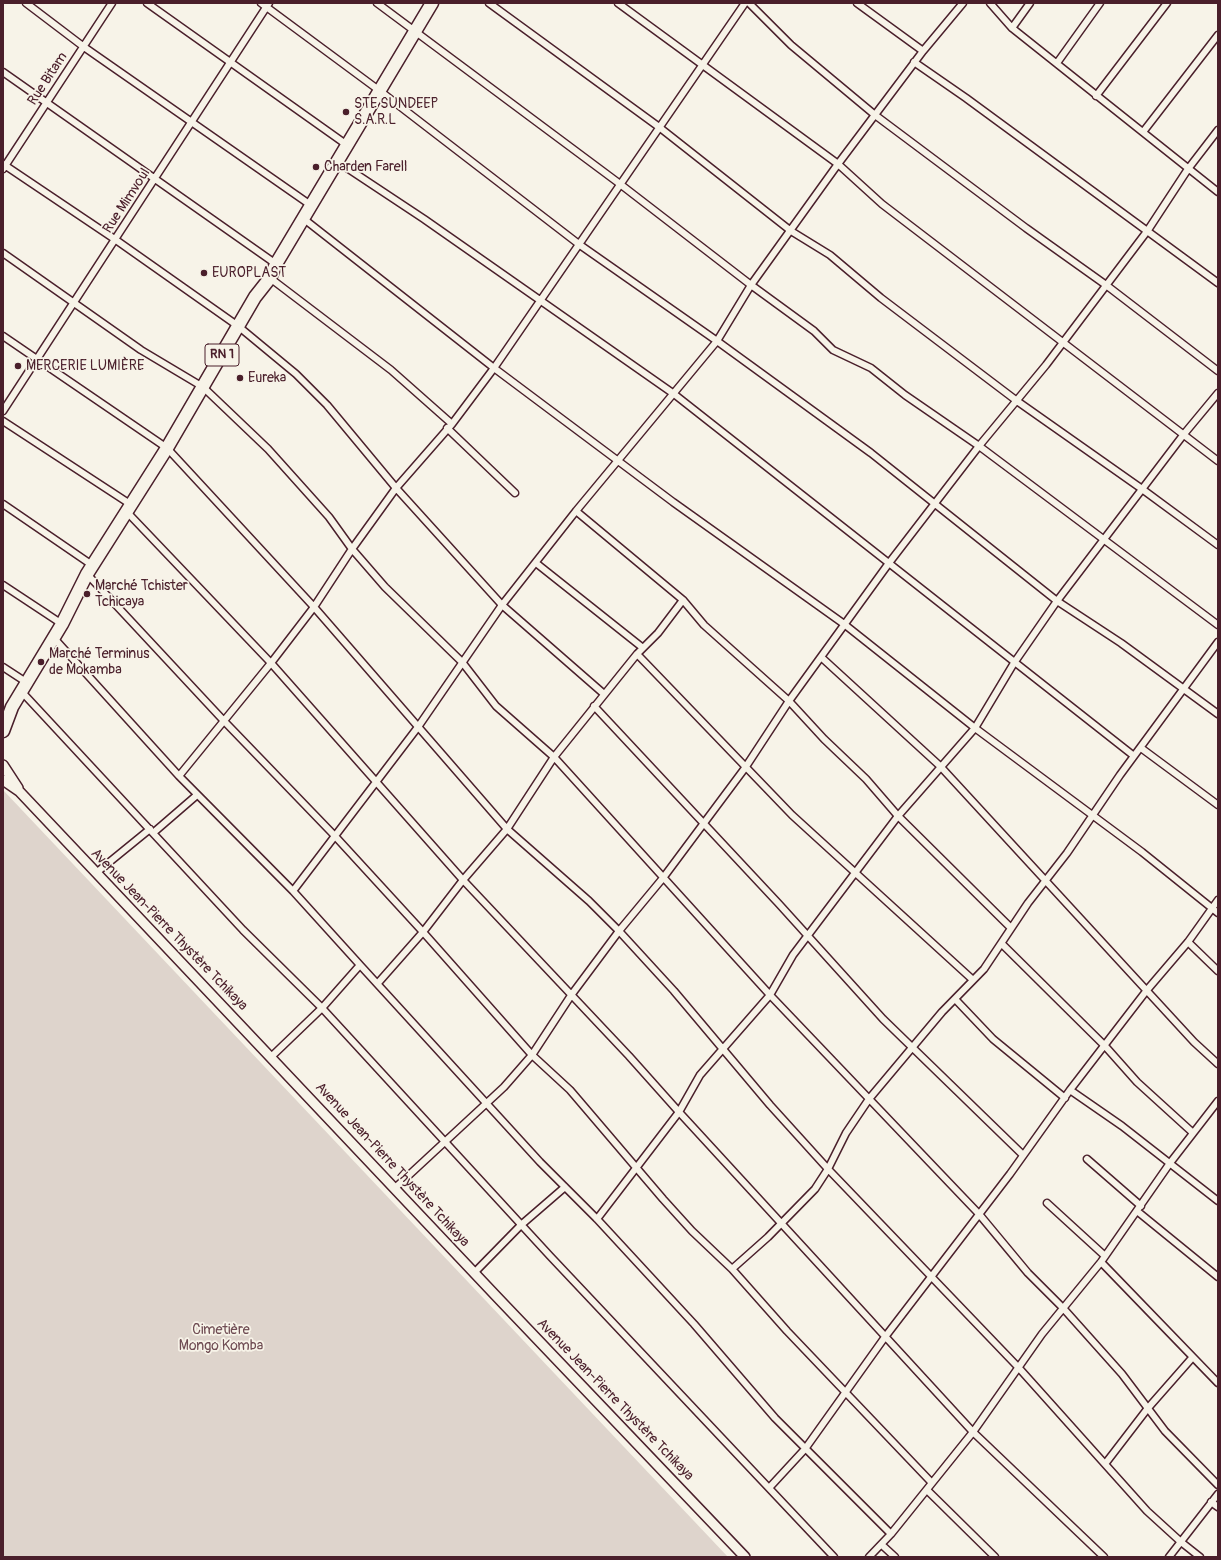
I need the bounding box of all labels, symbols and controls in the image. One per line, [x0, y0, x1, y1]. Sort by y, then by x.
street label: Rue Bitam [25, 49, 71, 109]
place label: STE SUNDEEP S.A.R.L [354, 96, 438, 128]
marker: STE SUNDEEP S.A.R.L [341, 107, 351, 117]
place label: Charden Farell [324, 159, 407, 175]
marker: Charden Farell [311, 162, 321, 172]
street label: Rue Mimvoul [100, 165, 154, 237]
place label: EUROPLAST [212, 265, 286, 281]
marker: EUROPLAST [199, 268, 209, 278]
road number: RN 1 [205, 344, 239, 366]
place label: MERCERIE LUMIÈRE [26, 358, 144, 374]
marker: MERCERIE LUMIÈRE [13, 361, 23, 371]
place label: Eureka [248, 370, 286, 386]
marker: Eureka [235, 373, 245, 383]
place label: Marché Tchister Tchicaya [95, 578, 188, 610]
marker: Marché Tchister Tchicaya [82, 589, 92, 599]
place label: Marché Terminus de Mokamba [49, 646, 150, 678]
marker: Marché Terminus de Mokamba [36, 657, 46, 667]
street label: Avenue Jean-Pierre Thystère Tchikaya [87, 846, 251, 1014]
street label: Avenue Jean-Pierre Thystère Tchikaya [311, 1079, 473, 1251]
street label: Avenue Jean-Pierre Thystère Tchikaya [533, 1316, 697, 1484]
park label: Cimetière Mongo Komba [179, 1322, 263, 1354]

